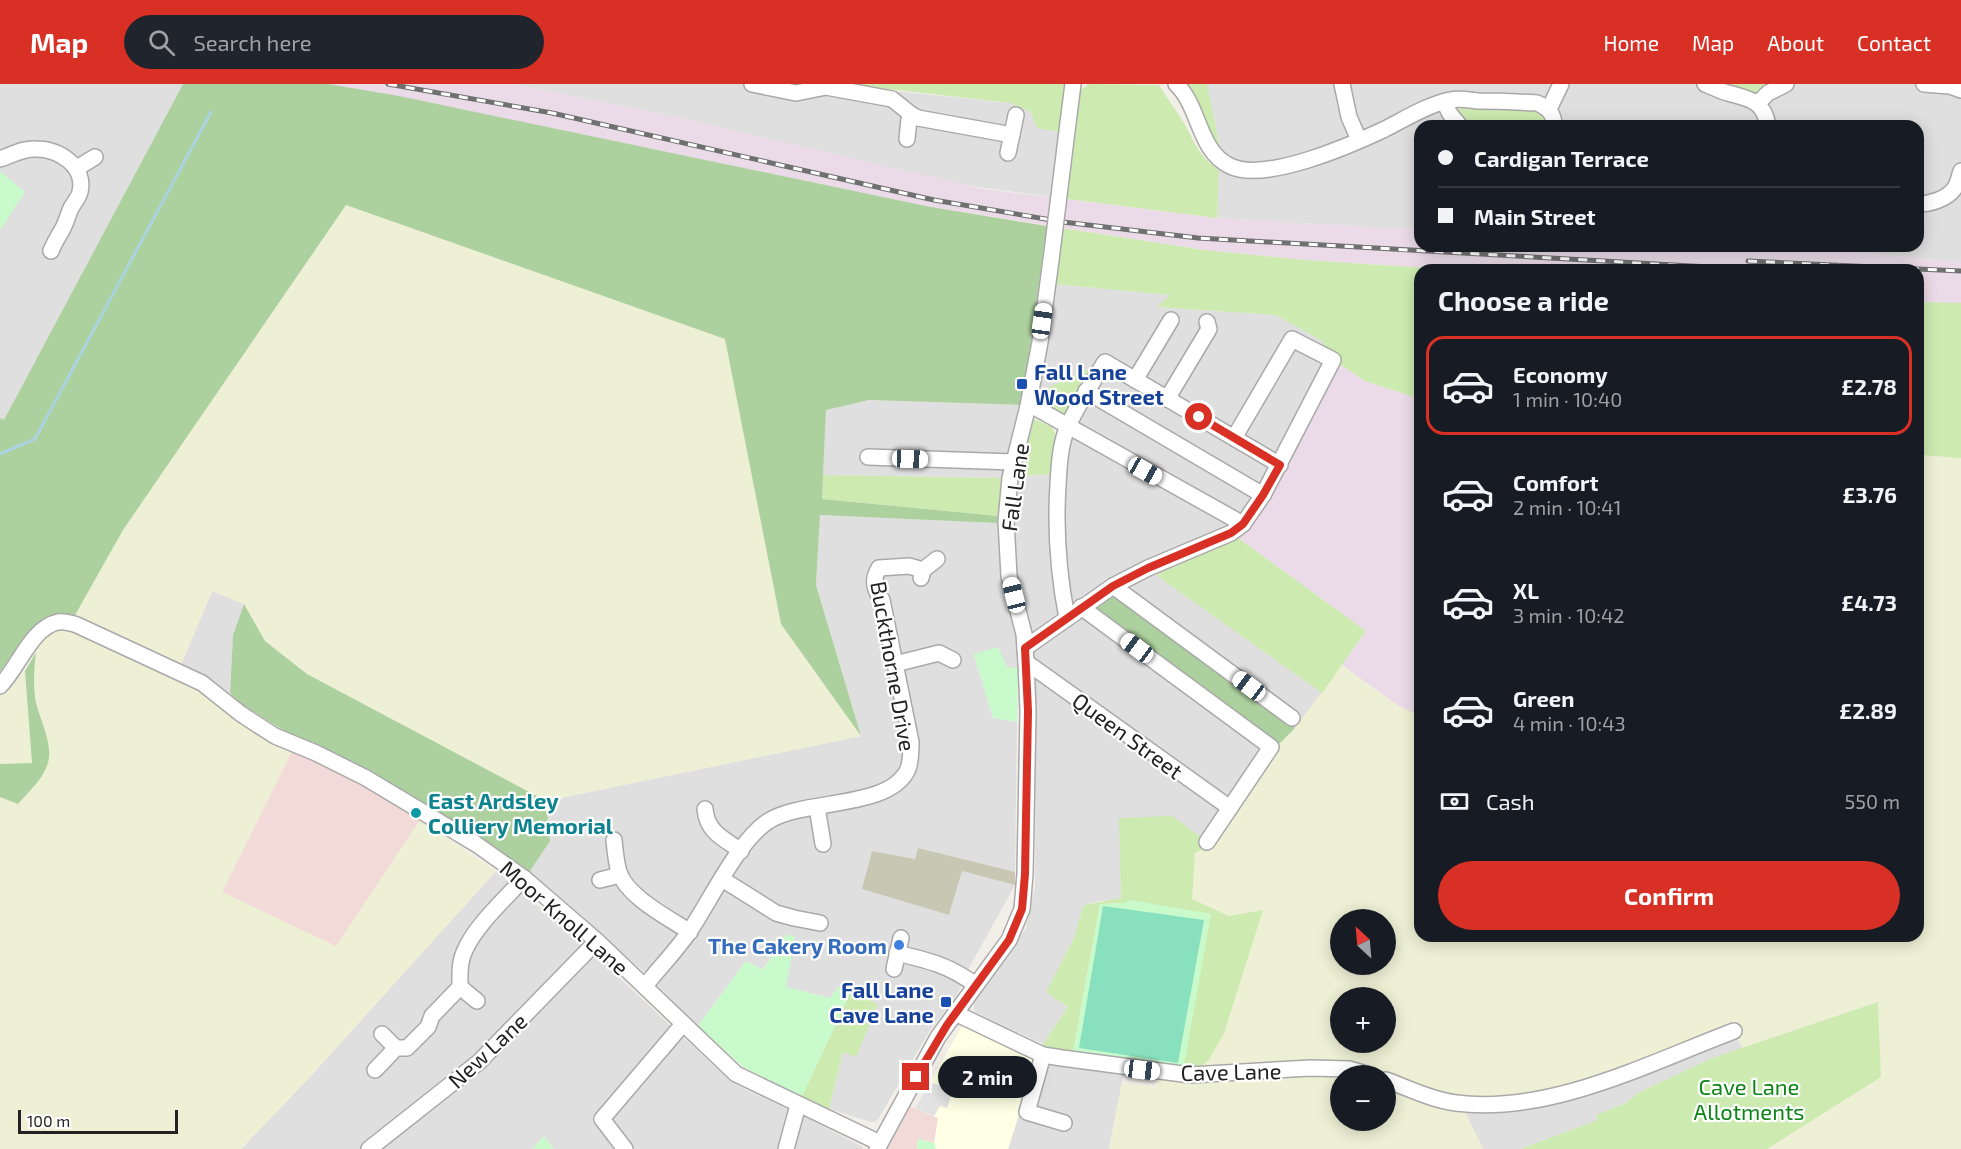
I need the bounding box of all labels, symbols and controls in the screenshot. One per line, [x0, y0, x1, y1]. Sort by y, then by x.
search box [124, 15, 544, 69]
text: Map [30, 25, 88, 59]
icon: search [145, 26, 178, 59]
text: Search here [193, 29, 312, 55]
text: Home [1603, 30, 1659, 55]
text: Map [1692, 30, 1734, 55]
text: About [1767, 30, 1824, 55]
text: Contact [1857, 30, 1931, 55]
text: Cardigan Terrace [1474, 145, 1649, 171]
text: Main Street [1474, 203, 1596, 229]
text: Choose a ride [1438, 284, 1609, 316]
car [1031, 302, 1053, 340]
place label: Fall Lane Wood Street [1034, 358, 1164, 409]
icon: car [1441, 359, 1495, 413]
text: Economy [1513, 361, 1608, 387]
text: £2.78 [1841, 373, 1897, 399]
marker: Fall Lane Wood Street [1015, 377, 1029, 391]
text: 1 min · 10:40 [1513, 387, 1622, 411]
route start [1185, 403, 1212, 430]
street label: Fall Lane [995, 441, 1033, 533]
car [892, 449, 928, 469]
car [1125, 454, 1165, 488]
icon: car [1441, 467, 1495, 521]
text: Comfort [1513, 469, 1598, 495]
text: £3.76 [1842, 481, 1897, 507]
text: 2 min · 10:41 [1513, 495, 1621, 519]
car [1001, 575, 1027, 615]
icon: car [1441, 575, 1495, 629]
text: XL [1513, 577, 1539, 603]
street label: Buckthorne Drive [866, 579, 922, 753]
text: £4.73 [1841, 589, 1897, 615]
text: 3 min · 10:42 [1513, 603, 1625, 627]
car [1117, 630, 1157, 666]
car [1229, 668, 1269, 704]
icon: car [1441, 683, 1495, 737]
text: Green [1513, 685, 1575, 711]
street label: Queen Street [1067, 686, 1188, 784]
text: £2.89 [1839, 697, 1897, 723]
text: 4 min · 10:43 [1513, 711, 1626, 735]
icon: cash [1438, 785, 1471, 818]
place label: East Ardsley Colliery Memorial [428, 787, 614, 839]
text: Cash [1486, 788, 1535, 814]
text: 550 m [1845, 789, 1900, 813]
marker: East Ardsley Colliery Memorial [409, 806, 423, 820]
street label: Moor Knoll Lane [496, 854, 634, 980]
button: Confirm [1438, 861, 1900, 930]
north arrow [1330, 909, 1396, 975]
map controls [1330, 909, 1396, 1131]
place label: The Cakery Room [708, 932, 887, 959]
marker: The Cakery Room [892, 938, 906, 952]
place label: Fall Lane Cave Lane [829, 976, 934, 1027]
button: + [1330, 987, 1396, 1053]
marker: Fall Lane Cave Lane [939, 995, 953, 1009]
street label: New Lane [442, 1007, 532, 1093]
callout: 2 min [937, 1056, 1036, 1098]
street label: Cave Lane [1180, 1057, 1282, 1085]
car [1123, 1059, 1161, 1081]
route end [902, 1063, 929, 1090]
text: 2 min [962, 1065, 1013, 1089]
button: − [1330, 1065, 1396, 1131]
park label: Cave Lane Allotments [1693, 1073, 1805, 1124]
scale bar [18, 1107, 178, 1134]
text: 100 m [27, 1111, 70, 1130]

